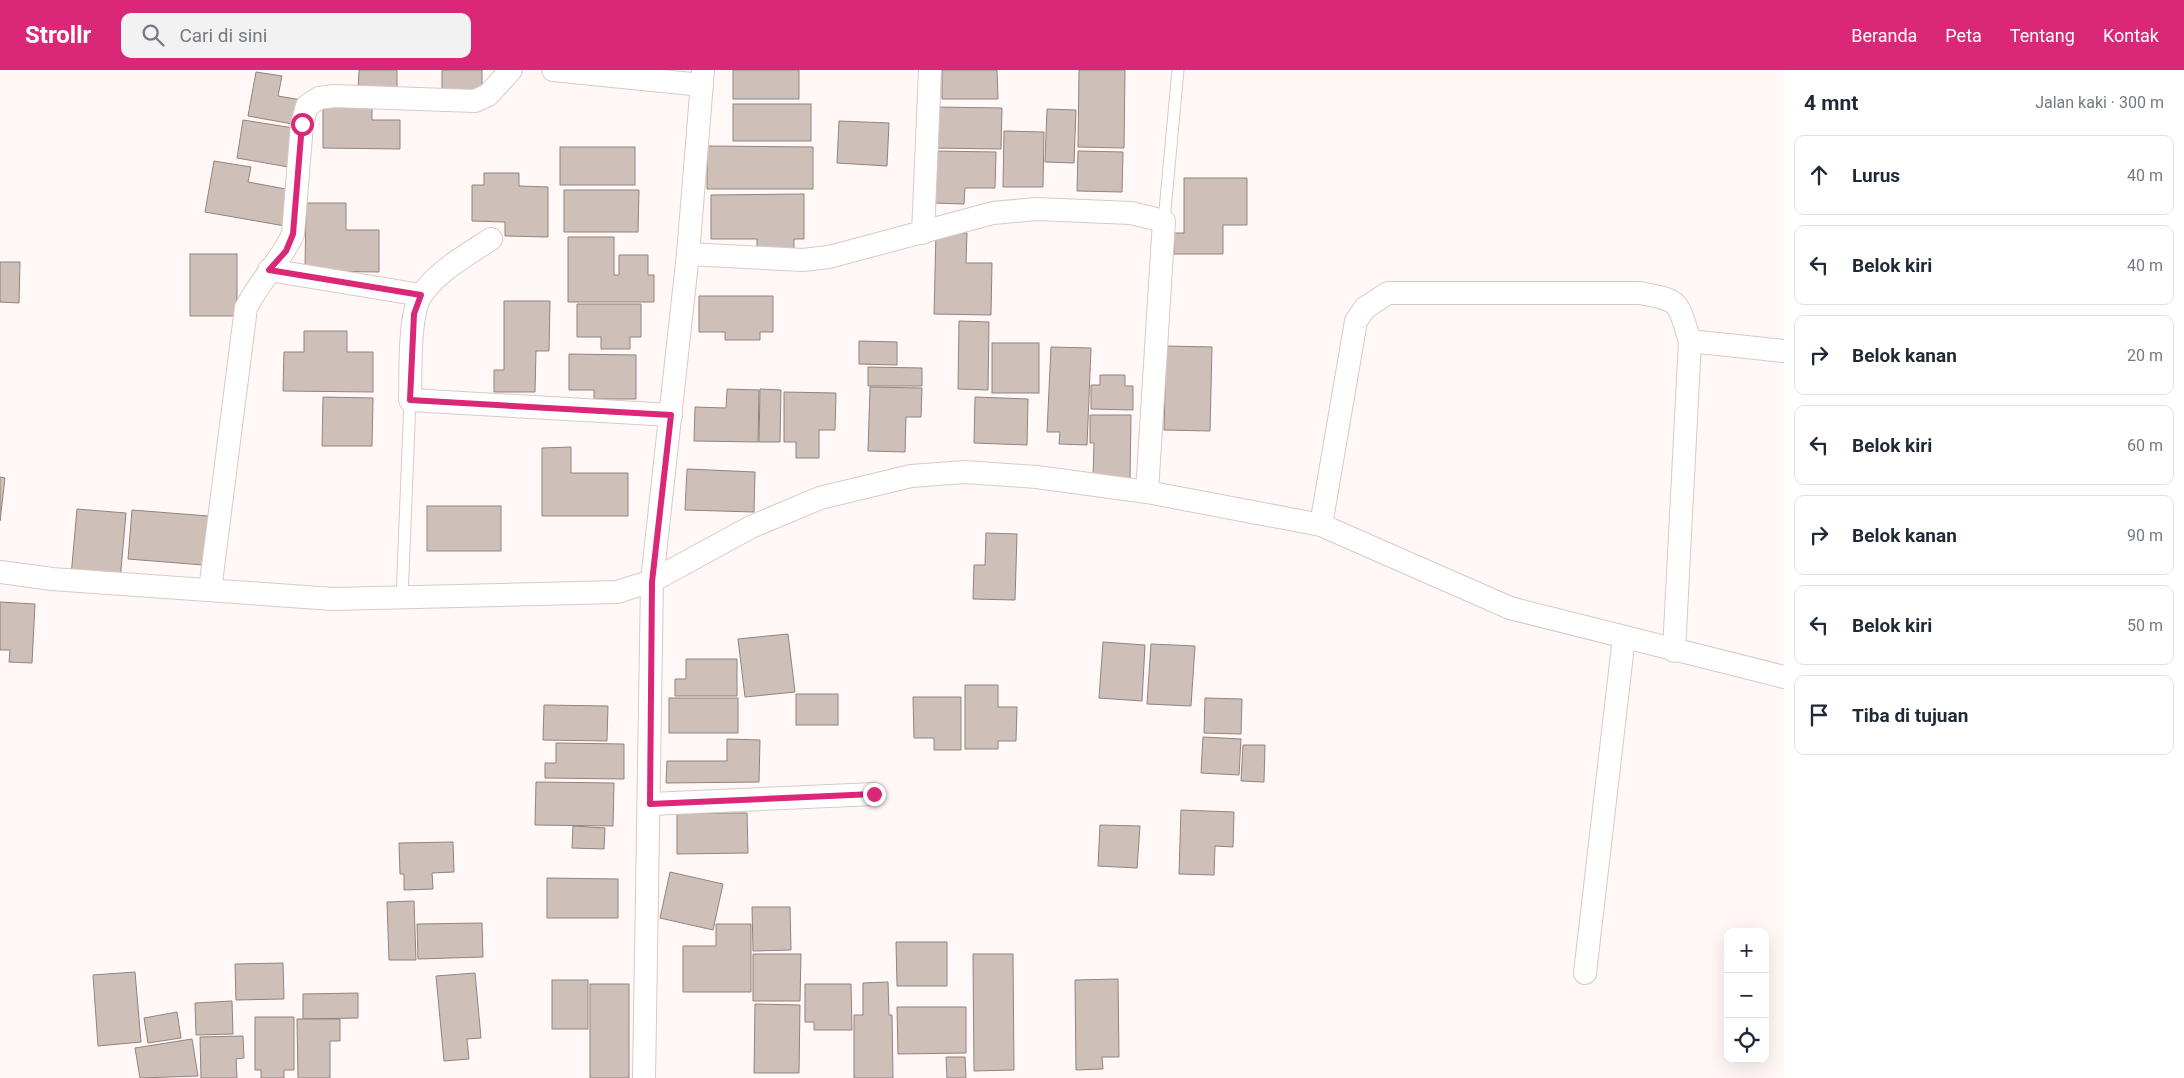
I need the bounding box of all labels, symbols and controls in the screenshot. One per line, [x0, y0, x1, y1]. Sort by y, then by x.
search box [121, 13, 471, 58]
text: Strollr [25, 21, 91, 49]
icon: search [139, 21, 167, 49]
text: Cari di sini [179, 24, 267, 47]
text: Beranda [1851, 25, 1917, 46]
text: Peta [1945, 25, 1982, 46]
text: Tentang [2010, 25, 2075, 46]
text: Kontak [2103, 25, 2159, 46]
text: 4 mnt [1804, 91, 1858, 115]
text: Jalan kaki · 300 m [2035, 93, 2164, 112]
route start [291, 113, 314, 136]
icon: ahead [1805, 161, 1833, 189]
text: Lurus [1852, 164, 1900, 187]
text: 40 m [2127, 166, 2163, 185]
icon: left [1805, 251, 1833, 279]
text: Belok kiri [1852, 254, 1932, 277]
text: 40 m [2127, 256, 2163, 275]
icon: right [1805, 341, 1833, 369]
text: Belok kanan [1852, 344, 1957, 367]
text: 20 m [2127, 346, 2163, 365]
icon: left [1805, 431, 1833, 459]
text: Belok kiri [1852, 434, 1932, 457]
text: 60 m [2127, 436, 2163, 455]
icon: right [1805, 521, 1833, 549]
text: Belok kanan [1852, 524, 1957, 547]
text: 90 m [2127, 526, 2163, 545]
icon: left [1805, 611, 1833, 639]
text: Belok kiri [1852, 614, 1932, 637]
text: 50 m [2127, 616, 2163, 635]
icon: arrive [1805, 701, 1833, 729]
text: Tiba di tujuan [1852, 704, 1968, 727]
route end [863, 783, 886, 806]
map controls [1724, 928, 1769, 1063]
button: + [1724, 928, 1769, 973]
button: − [1724, 973, 1769, 1018]
button: locate [1724, 1018, 1769, 1063]

